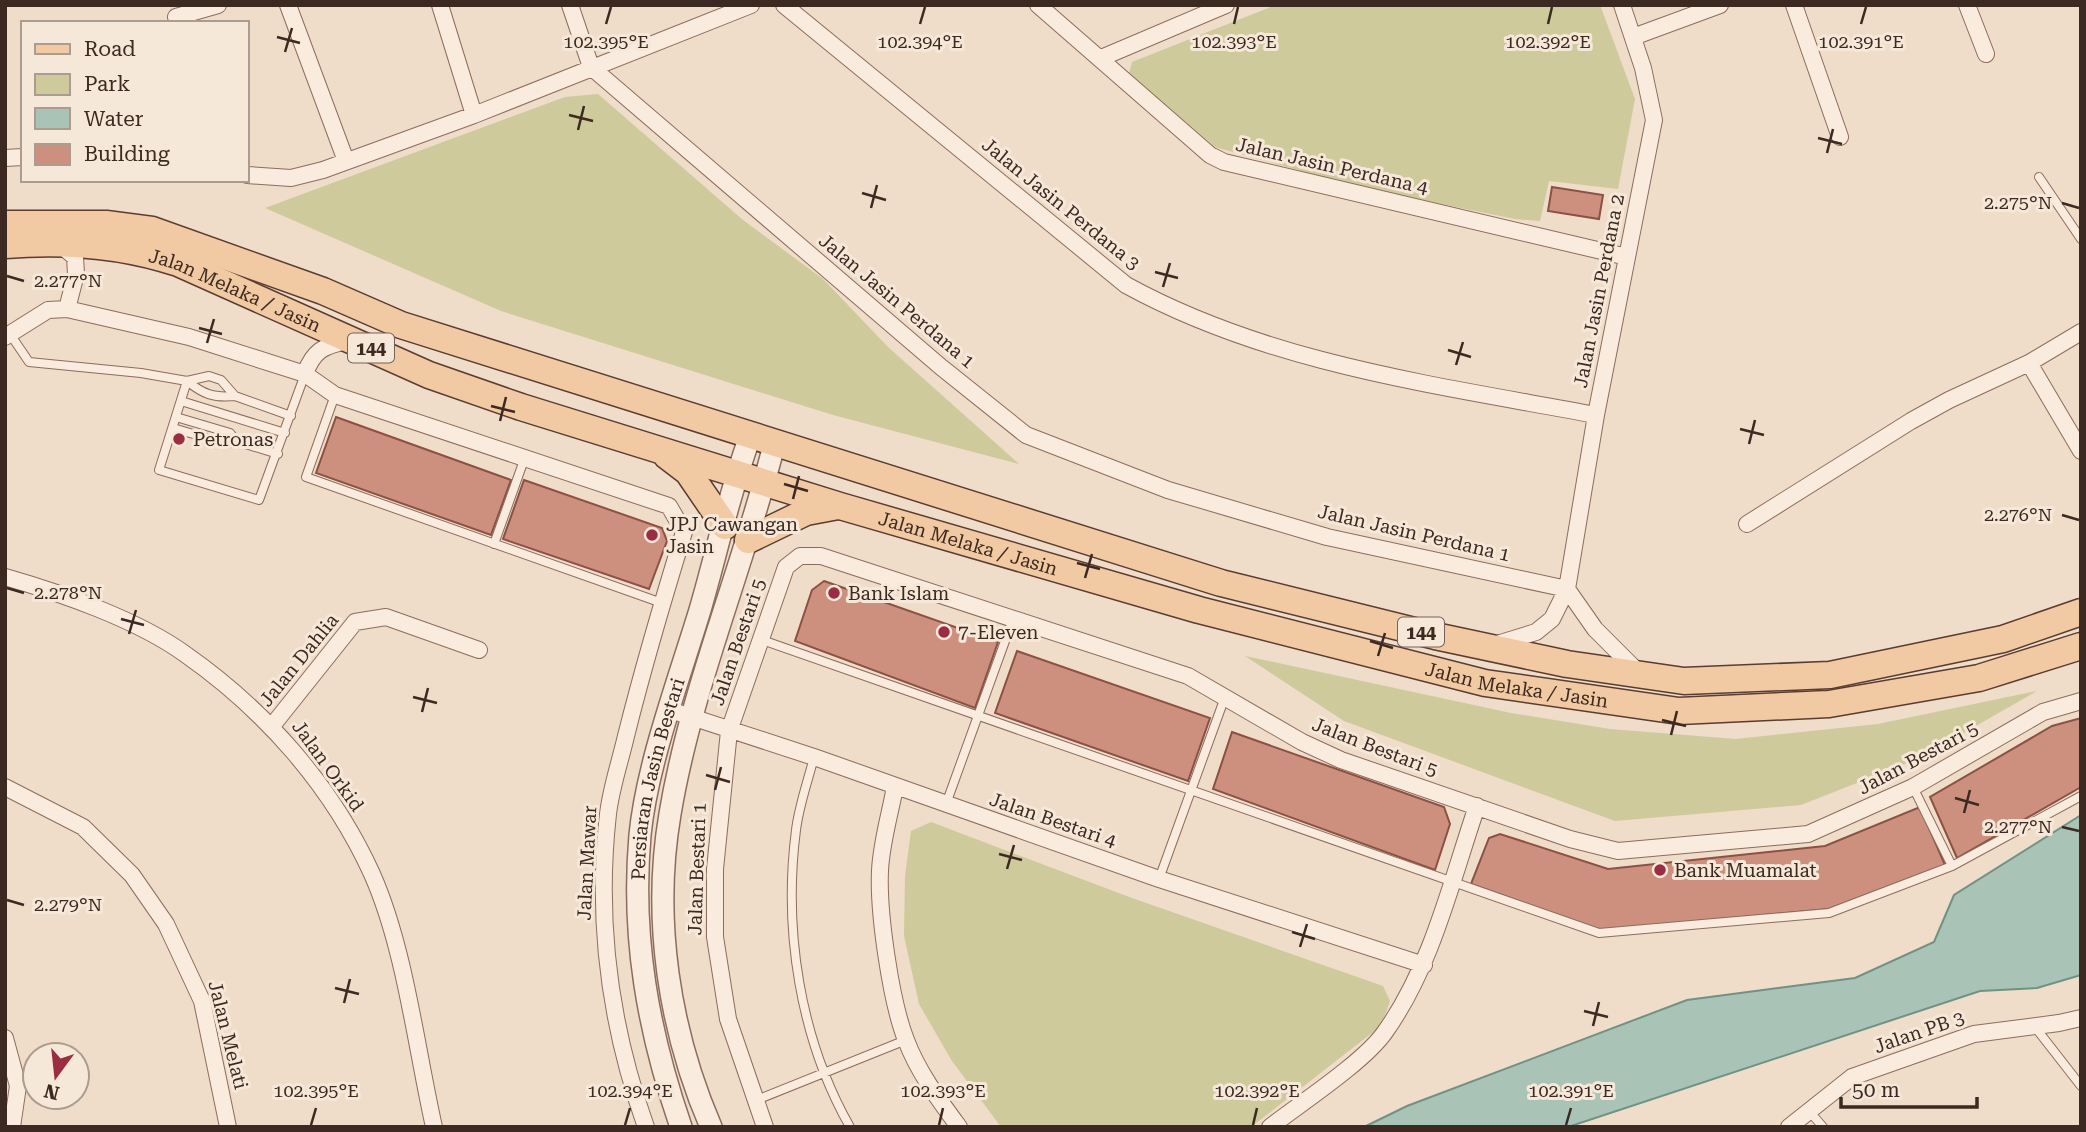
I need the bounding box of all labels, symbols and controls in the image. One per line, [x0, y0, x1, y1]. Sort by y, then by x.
legend [21, 21, 248, 182]
text: 102.395°E [563, 31, 649, 52]
text: 102.394°E [877, 31, 963, 52]
text: 102.393°E [1191, 31, 1277, 52]
text: 102.392°E [1505, 31, 1591, 52]
text: 102.391°E [1818, 31, 1904, 52]
text: Road [84, 37, 136, 61]
text: Park [84, 72, 130, 96]
text: Water [84, 107, 144, 131]
street label: Jalan Jasin Perdana 3 [977, 133, 1145, 275]
street label: Jalan Jasin Perdana 4 [1234, 133, 1431, 199]
text: Building [84, 142, 170, 166]
street label: Jalan Jasin Perdana 2 [1569, 192, 1629, 390]
text: 2.275°N [1984, 192, 2052, 213]
street label: Jalan Jasin Perdana 1 [814, 229, 980, 373]
street label: Jalan Melaka / Jasin [146, 243, 325, 337]
text: 2.277°N [34, 270, 102, 291]
road number: 144 [348, 334, 394, 362]
place label: Petronas [193, 428, 273, 451]
marker: Petronas [171, 431, 187, 447]
street label: Jalan Jasin Perdana 1 [1316, 500, 1512, 566]
text: 2.276°N [1984, 504, 2052, 525]
street label: Jalan Melaka / Jasin [876, 506, 1061, 580]
place label: JPJ Cawangan Jasin [666, 513, 798, 558]
marker: JPJ Cawangan Jasin [644, 527, 660, 543]
street label: Jalan Bestari 5 [706, 576, 770, 708]
text: 2.278°N [34, 582, 102, 603]
place label: Bank Islam [848, 582, 949, 605]
marker: Bank Islam [826, 585, 842, 601]
street label: Jalan Dahlia [255, 608, 344, 711]
road number: 144 [1398, 618, 1444, 646]
place label: 7-Eleven [958, 621, 1039, 644]
marker: 7-Eleven [936, 624, 952, 640]
street label: Jalan Melaka / Jasin [1423, 657, 1610, 712]
street label: Persiaran Jasin Bestari [626, 675, 689, 881]
street label: Jalan Bestari 5 [1309, 712, 1441, 782]
street label: Jalan Orkid [287, 716, 369, 816]
street label: Jalan Bestari 5 [1854, 717, 1982, 799]
street label: Jalan Bestari 4 [987, 788, 1120, 853]
street label: Jalan Bestari 1 [683, 802, 711, 936]
street label: Jalan Mawar [573, 805, 602, 921]
text: 2.277°N [1984, 816, 2052, 837]
place label: Bank Muamalat [1674, 859, 1817, 882]
marker: Bank Muamalat [1652, 862, 1668, 878]
text: 2.279°N [34, 894, 102, 915]
street label: Jalan Melati [203, 978, 253, 1092]
street label: Jalan PB 3 [1871, 1006, 1967, 1058]
north arrow [21, 1041, 91, 1111]
scale bar [1841, 1066, 1978, 1110]
text: 50 m [1852, 1078, 1900, 1102]
text: N [41, 1079, 62, 1105]
text: 102.395°E [273, 1080, 359, 1101]
text: 102.394°E [587, 1080, 673, 1101]
text: 102.393°E [900, 1080, 986, 1101]
text: 102.392°E [1214, 1080, 1300, 1101]
text: 102.391°E [1528, 1080, 1614, 1101]

